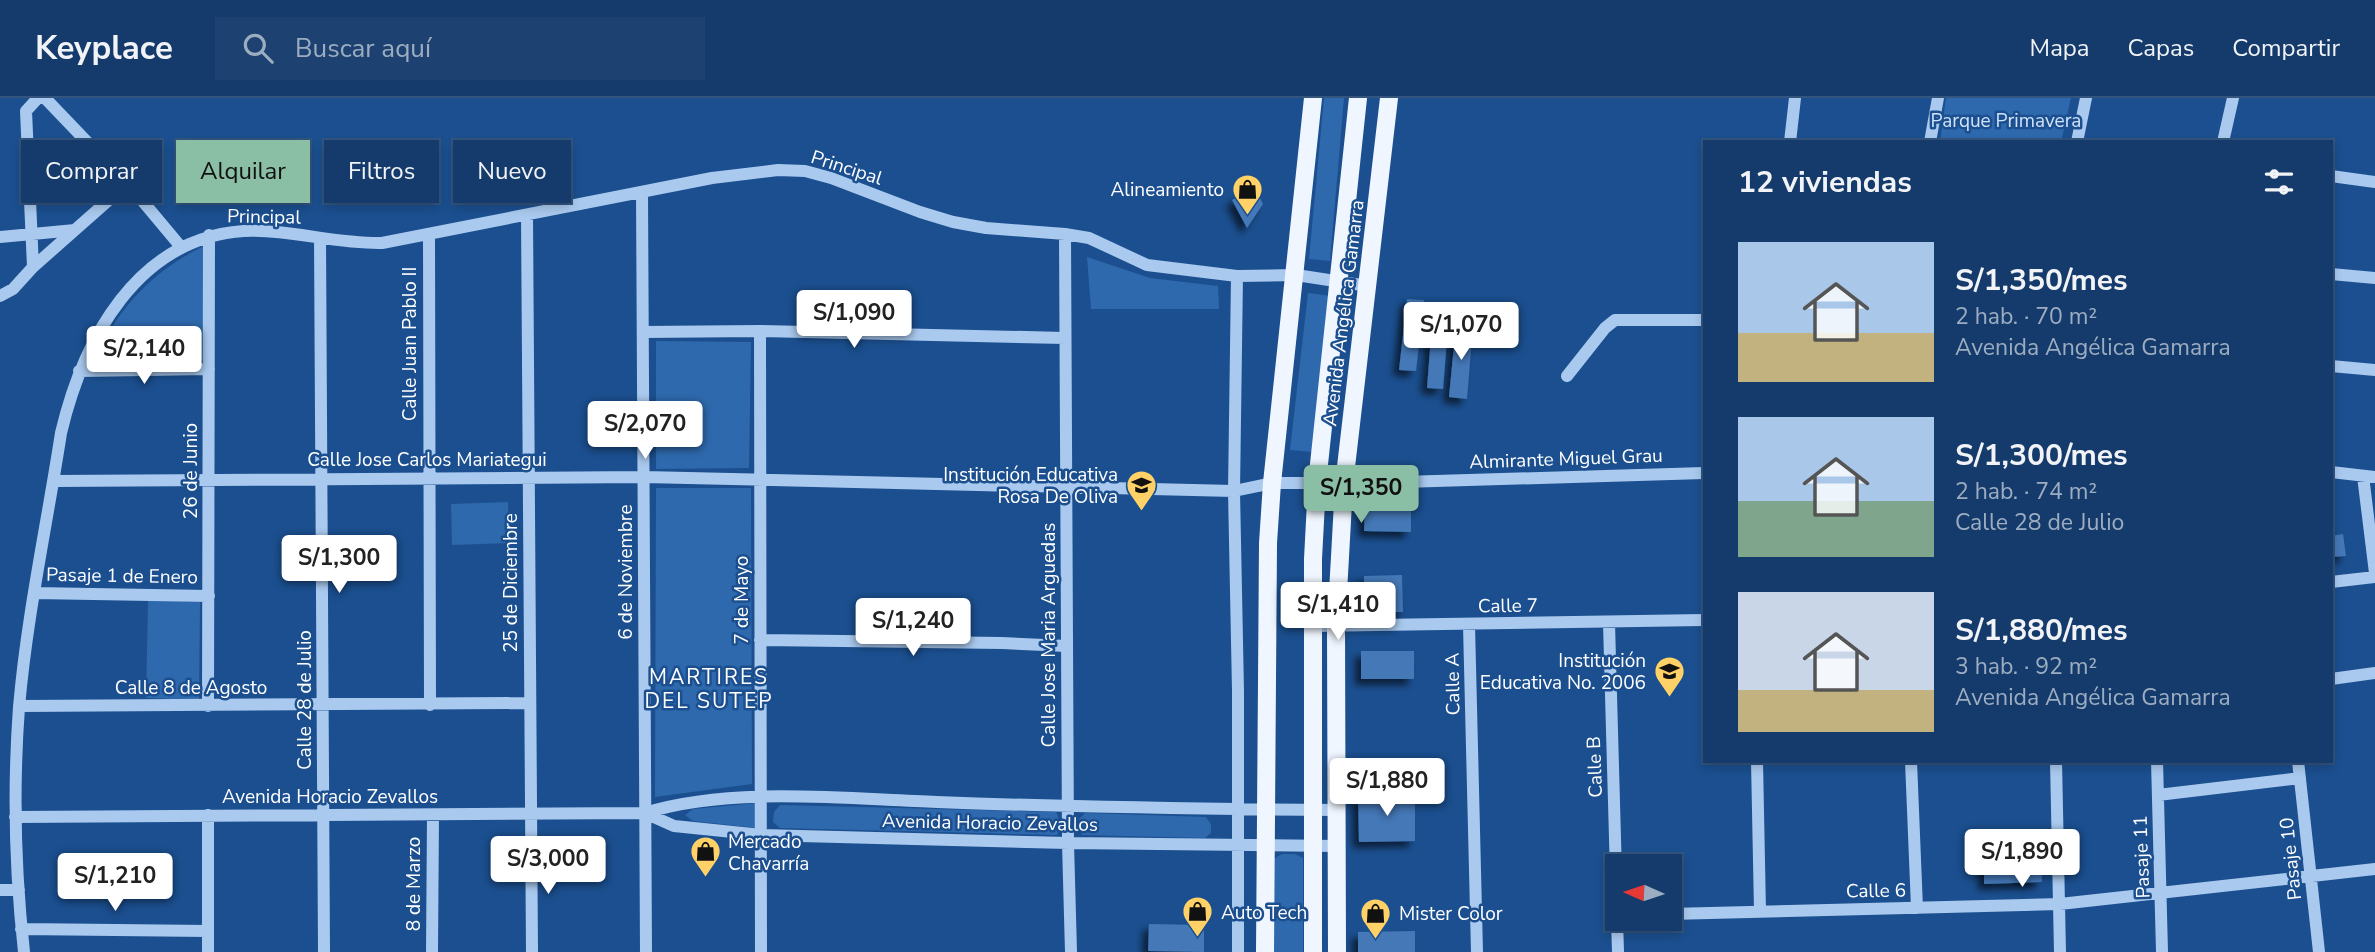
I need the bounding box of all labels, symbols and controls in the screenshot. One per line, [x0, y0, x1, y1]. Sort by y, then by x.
search box [215, 17, 705, 80]
text: Keyplace [35, 26, 173, 71]
icon: search [239, 29, 277, 67]
text: Buscar aquí [295, 31, 431, 66]
text: Mapa [2030, 32, 2090, 64]
text: Capas [2128, 32, 2194, 64]
text: Compartir [2232, 32, 2340, 64]
park label: Parque Primavera [1931, 108, 2081, 134]
chip: Comprar [21, 140, 162, 203]
chip: Alquilar [176, 140, 310, 203]
chip: Filtros [324, 140, 439, 203]
chip: Nuevo [453, 140, 571, 203]
street label: Principal [808, 144, 886, 192]
text: 12 viviendas [1738, 162, 1912, 203]
icon: filters [2260, 163, 2298, 201]
shop icon: Alineamiento [1230, 172, 1264, 216]
place label: Alineamiento [1110, 177, 1224, 203]
street label: Avenida Angélica Gamarra [1317, 199, 1371, 428]
street label: Principal [227, 203, 301, 231]
text: S/1,350/mes [1955, 260, 2128, 301]
street label: Calle Juan Pablo II [397, 267, 423, 421]
icon: home [1794, 270, 1878, 354]
pin: S/1,090 [789, 290, 919, 350]
text: S/1,090 [813, 297, 895, 328]
text: 2 hab. · 70 m² [1955, 301, 2097, 332]
pin: S/1,070 [1396, 302, 1526, 362]
text: S/1,070 [1420, 309, 1502, 340]
pin: S/2,140 [79, 327, 209, 386]
text: Avenida Angélica Gamarra [1955, 332, 2231, 363]
text: S/2,140 [103, 333, 185, 364]
pin: S/2,070 [580, 402, 710, 461]
text: S/2,070 [604, 408, 686, 439]
street label: 26 de Junio [178, 423, 204, 519]
text: S/1,300/mes [1955, 435, 2128, 476]
street label: Almirante Miguel Grau [1469, 443, 1663, 475]
icon: home [1794, 445, 1878, 529]
street label: Calle Jose Carlos Mariategui [307, 447, 547, 473]
place label: Institución Educativa Rosa De Oliva [943, 462, 1118, 510]
pin: S/1,350 [1296, 466, 1426, 525]
school or university icon: Institución Educativa Rosa De Oliva [1124, 468, 1158, 512]
text: S/1,350 [1320, 472, 1402, 503]
text: 2 hab. · 74 m² [1955, 476, 2097, 507]
street label: 6 de Noviembre [613, 504, 639, 640]
text: Calle 28 de Julio [1955, 507, 2124, 538]
street label: 25 de Diciembre [498, 513, 524, 653]
street label: Calle Jose Maria Arguedas [1036, 523, 1062, 747]
pin: S/1,300 [274, 536, 404, 595]
text: S/1,300 [298, 542, 380, 573]
street label: 7 de Mayo [729, 556, 755, 644]
street label: Pasaje 1 de Enero [46, 562, 198, 590]
pin: S/1,410 [1273, 582, 1403, 642]
text: S/1,410 [1297, 589, 1379, 620]
street label: Calle 7 [1478, 592, 1538, 620]
pin: S/1,240 [848, 598, 978, 658]
text: S/1,240 [872, 605, 954, 636]
text: S/1,880/mes [1955, 610, 2128, 651]
icon: home [1794, 620, 1878, 704]
street label: Calle 28 de Julio [292, 630, 318, 770]
place label: Institución Educativa No. 2006 [1480, 648, 1646, 696]
text: 3 hab. · 92 m² [1955, 651, 2097, 682]
street label: Calle A [1439, 652, 1467, 715]
school or university icon: Institución Educativa No. 2006 [1652, 654, 1686, 698]
district label: MARTIRES DEL SUTEP [644, 663, 774, 715]
street label: Calle 8 de Agosto [115, 675, 267, 701]
text: Avenida Angélica Gamarra [1955, 682, 2231, 713]
street label: Calle B [1581, 736, 1609, 798]
pin: S/1,880 [1322, 758, 1452, 818]
text: S/1,880 [1346, 765, 1428, 796]
street label: Avenida Horacio Zevallos [222, 784, 438, 810]
street label: Avenida Horacio Zevallos [882, 808, 1098, 838]
street label: Pasaje 11 [2128, 815, 2156, 899]
street label: Pasaje 10 [2274, 816, 2308, 902]
place label: Mercado Chavarría [728, 829, 809, 877]
pin: S/1,890 [1957, 830, 2087, 889]
shop icon: Mercado Chavarría [688, 835, 722, 879]
pin: S/3,000 [483, 836, 613, 896]
text: S/1,890 [1981, 836, 2063, 867]
street label: 8 de Marzo [401, 837, 427, 931]
text: S/3,000 [507, 843, 589, 874]
pin: S/1,210 [50, 854, 180, 913]
north arrow [1605, 854, 1682, 931]
map controls [1605, 854, 1682, 931]
text: S/1,210 [74, 860, 156, 891]
street label: Calle 6 [1846, 877, 1906, 905]
shop icon: Auto Tech [1181, 895, 1215, 939]
shop icon: Mister Color [1359, 896, 1393, 940]
place label: Auto Tech [1221, 900, 1307, 926]
place label: Mister Color [1399, 901, 1503, 927]

